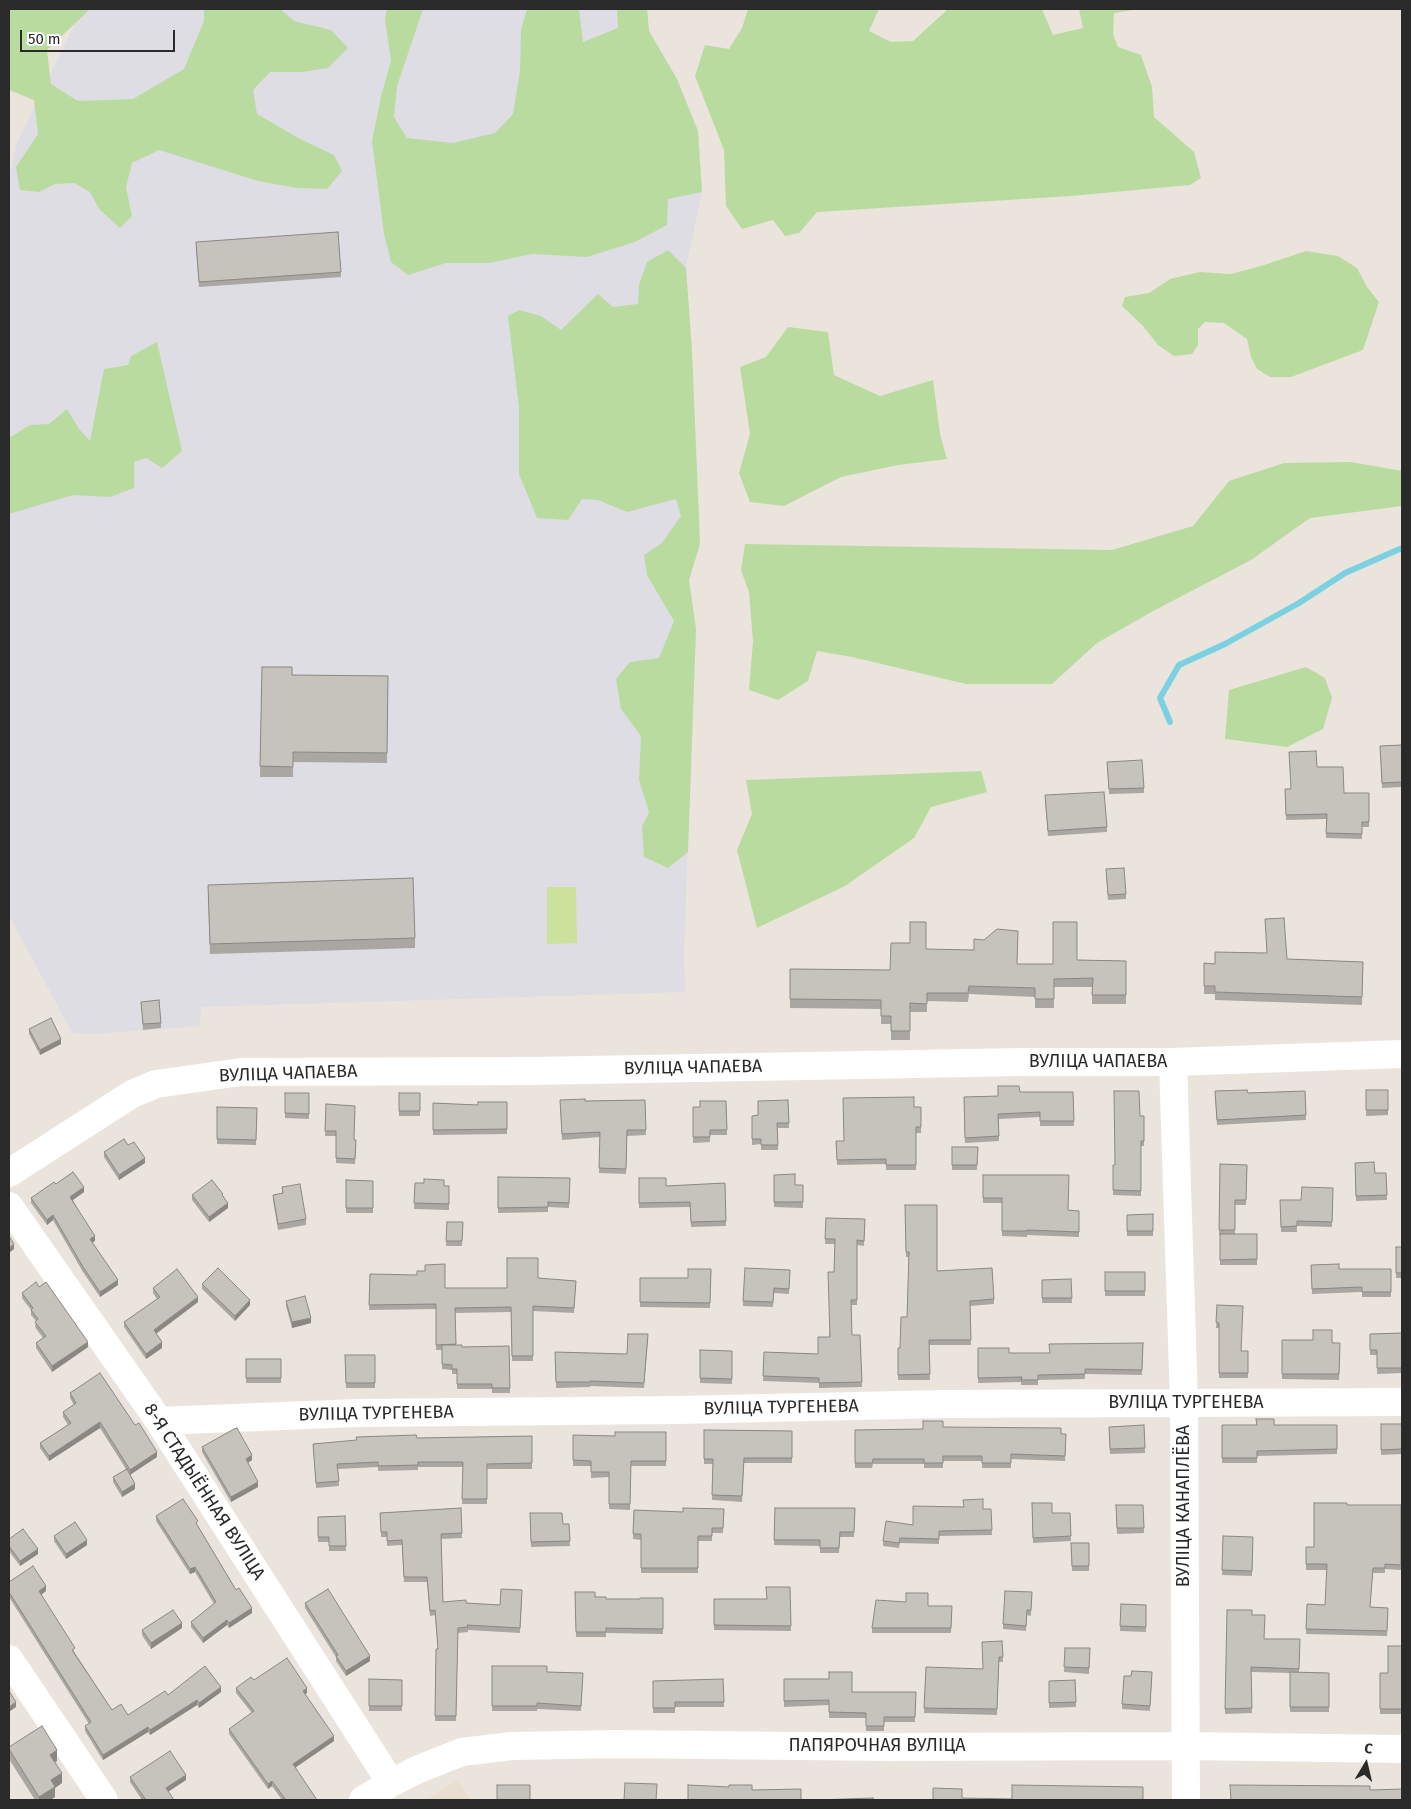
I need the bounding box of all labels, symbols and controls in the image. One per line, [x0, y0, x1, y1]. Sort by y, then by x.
scale bar [22, 20, 178, 52]
text: 50 m [28, 30, 61, 48]
street label: ВУЛІЦА ЧАПАЕВА [1029, 1051, 1167, 1073]
street label: ВУЛІЦА ЧАПАЕВА [624, 1056, 762, 1080]
street label: ВУЛІЦА ЧАПАЕВА [218, 1061, 358, 1087]
street label: ВУЛІЦА ТУРГЕНЕВА [1108, 1392, 1264, 1414]
street label: ВУЛІЦА ТУРГЕНЕВА [703, 1396, 859, 1420]
street label: 8-Я СТАДЫЁННАЯ ВУЛІЦА [139, 1400, 269, 1584]
street label: ВУЛІЦА ТУРГЕНЕВА [298, 1402, 454, 1426]
street label: ВУЛІЦА КАНАПЛЁВА [1173, 1425, 1195, 1587]
street label: ПАПЯРОЧНАЯ ВУЛІЦА [789, 1735, 965, 1757]
north arrow [1341, 1739, 1391, 1789]
text: С [1363, 1740, 1374, 1758]

